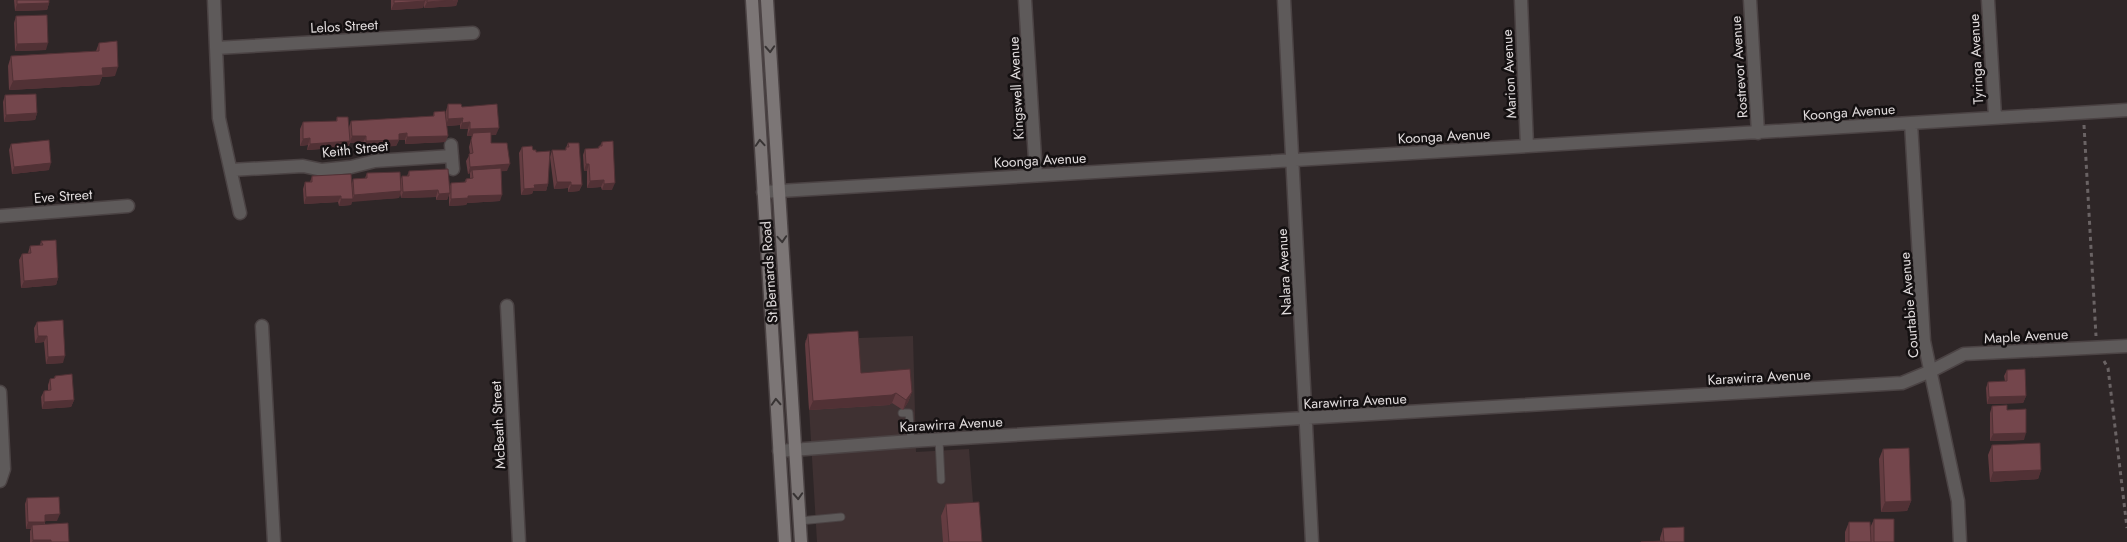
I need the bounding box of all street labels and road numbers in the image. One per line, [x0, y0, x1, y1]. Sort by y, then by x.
street label: Tyringa Avenue [1964, 13, 1988, 105]
street label: Lelos Street [310, 14, 379, 38]
street label: Rostrevor Avenue [1725, 15, 1753, 119]
street label: Marion Avenue [1497, 29, 1521, 119]
street label: Kingswell Avenue [1003, 36, 1029, 140]
street label: Koonga Avenue [1802, 99, 1896, 125]
street label: Koonga Avenue [1397, 124, 1491, 148]
street label: Keith Street [321, 136, 390, 162]
street label: Koonga Avenue [993, 148, 1087, 172]
street label: Eve Street [33, 184, 93, 208]
street label: St Bernards Road [755, 220, 783, 324]
street label: Nalara Avenue [1272, 228, 1296, 316]
street label: Courtabie Avenue [1894, 251, 1924, 359]
street label: Maple Avenue [1983, 324, 2069, 348]
street label: Karawirra Avenue [1707, 364, 1811, 390]
street label: McBeath Street [486, 380, 510, 470]
street label: Karawirra Avenue [1303, 388, 1407, 414]
street label: Karawirra Avenue [899, 411, 1003, 437]

